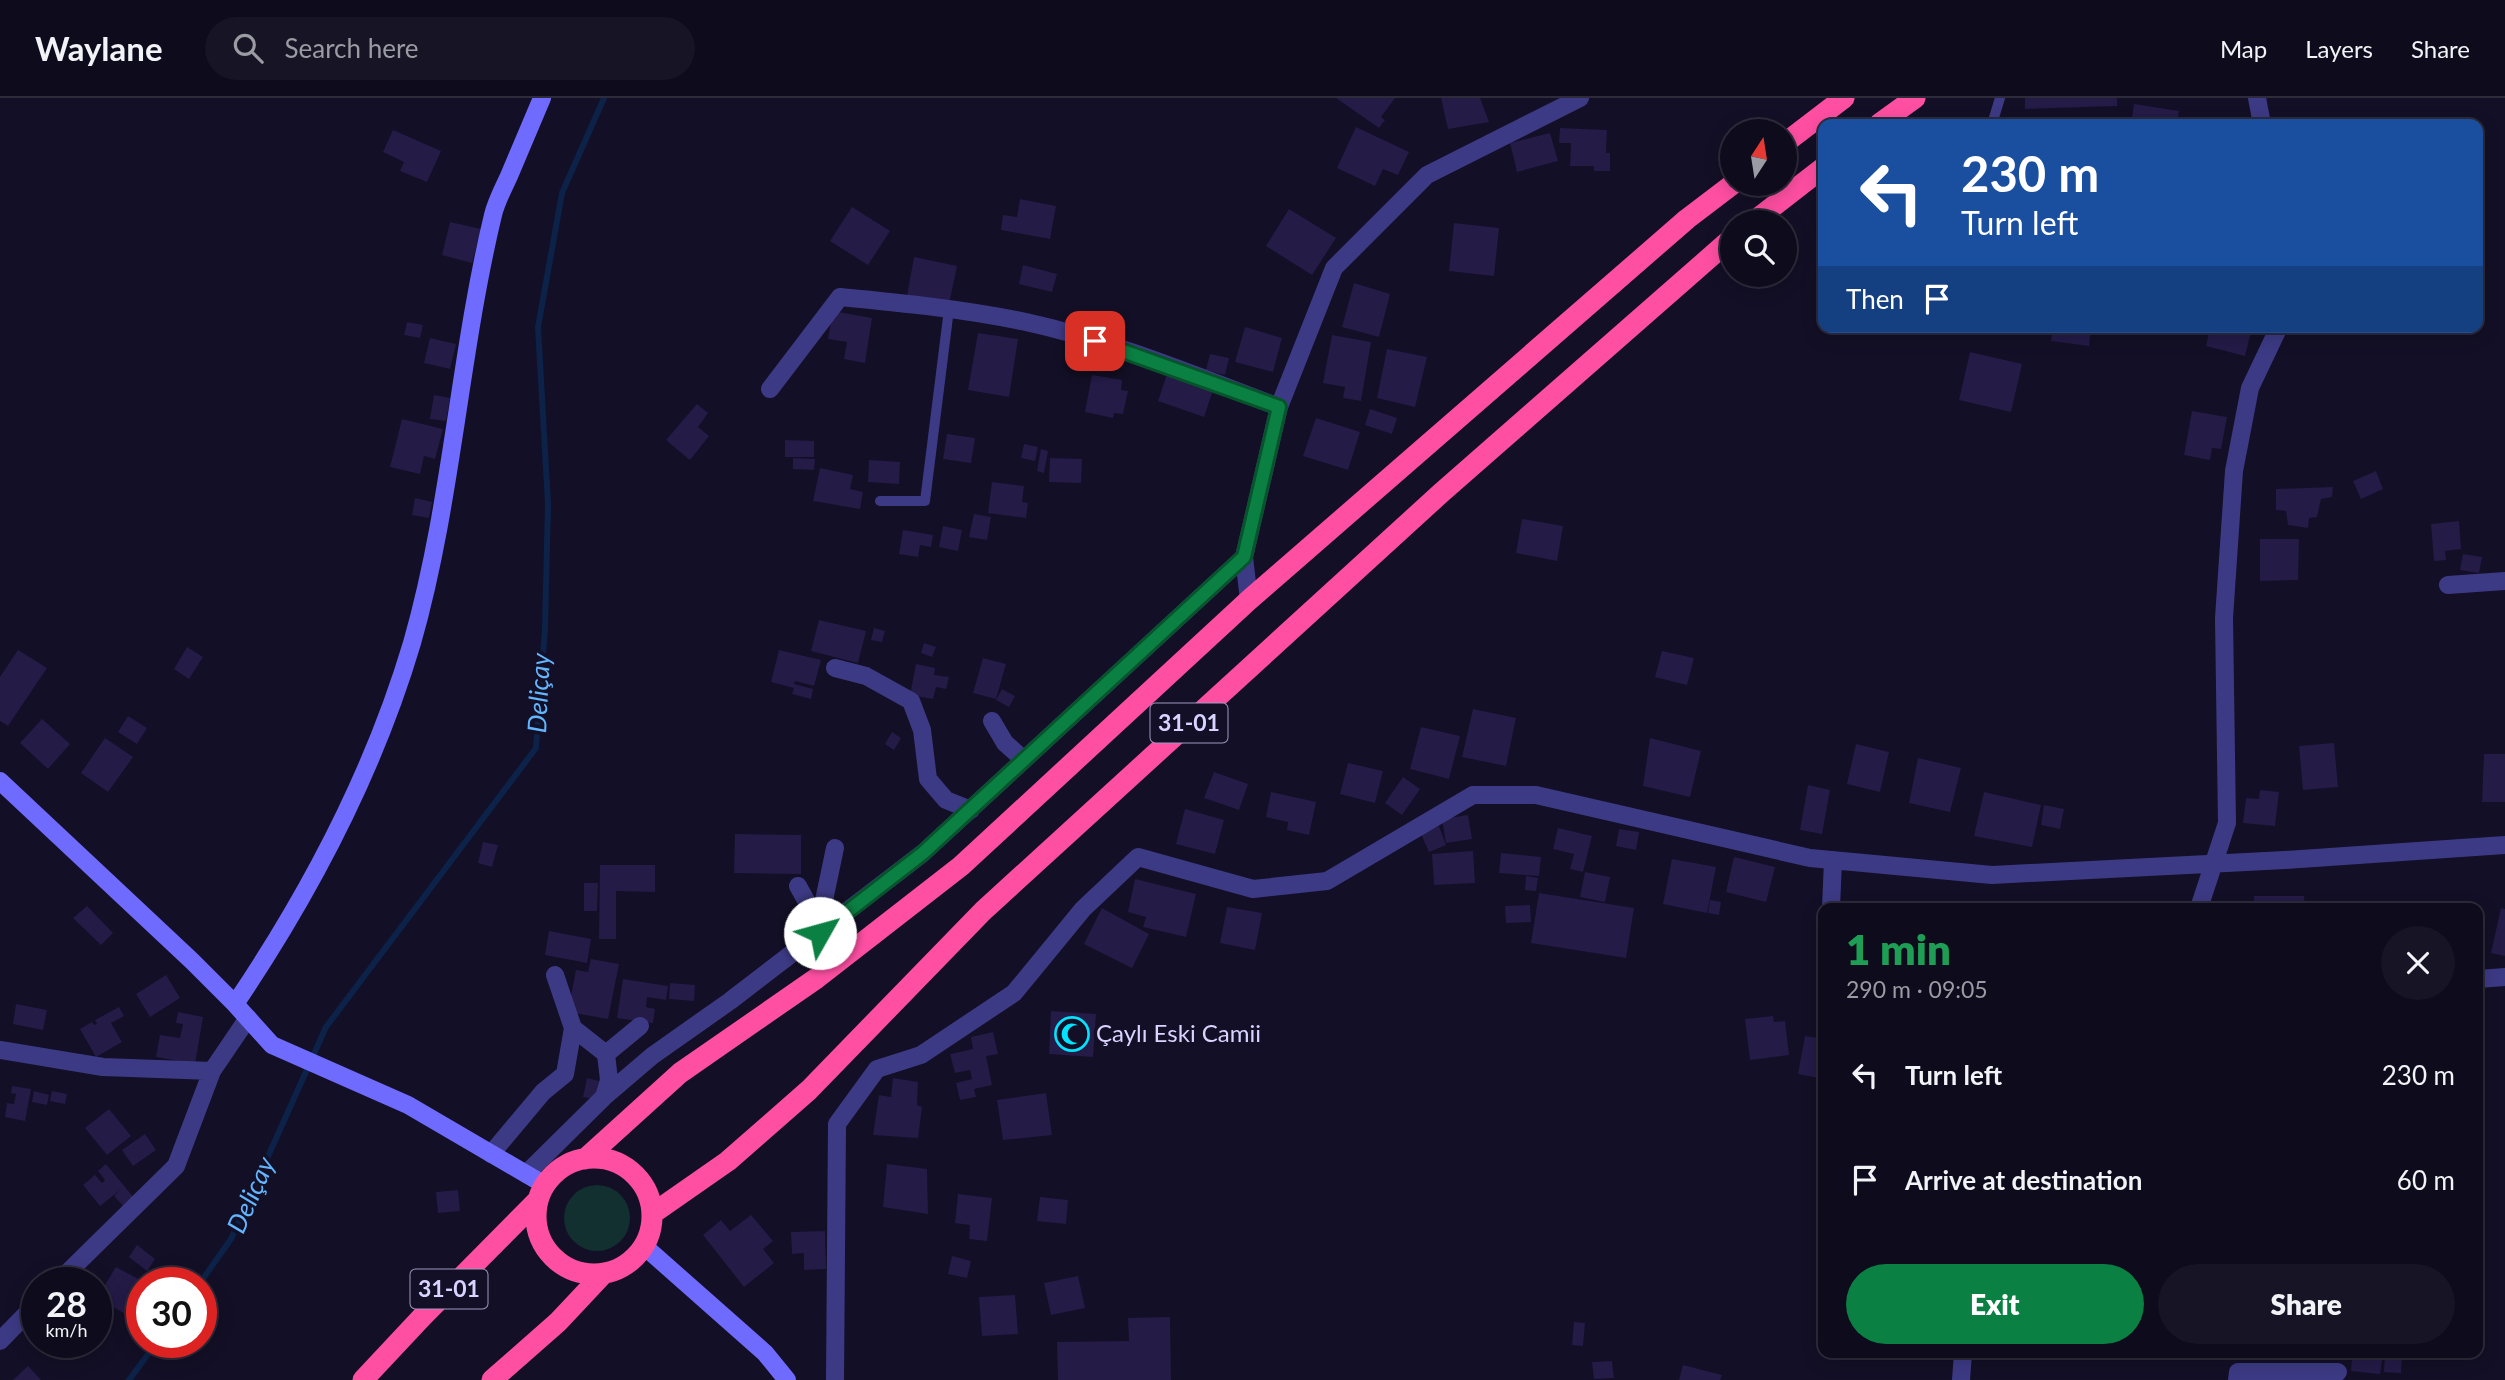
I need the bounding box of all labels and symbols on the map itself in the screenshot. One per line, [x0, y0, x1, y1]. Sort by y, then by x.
north arrow [1720, 119, 1797, 196]
pin [1065, 311, 1125, 371]
water label: Deliçay [520, 652, 556, 734]
road number: 31-01 [1150, 704, 1228, 743]
position arrow [783, 896, 857, 970]
mosque icon: Çaylı Eski Camii [1053, 1015, 1091, 1053]
place label: Çaylı Eski Camii [1096, 1018, 1261, 1047]
water label: Deliçay [219, 1151, 281, 1238]
speed limit sign: 30 [126, 1267, 217, 1358]
road number: 31-01 [410, 1270, 488, 1308]

